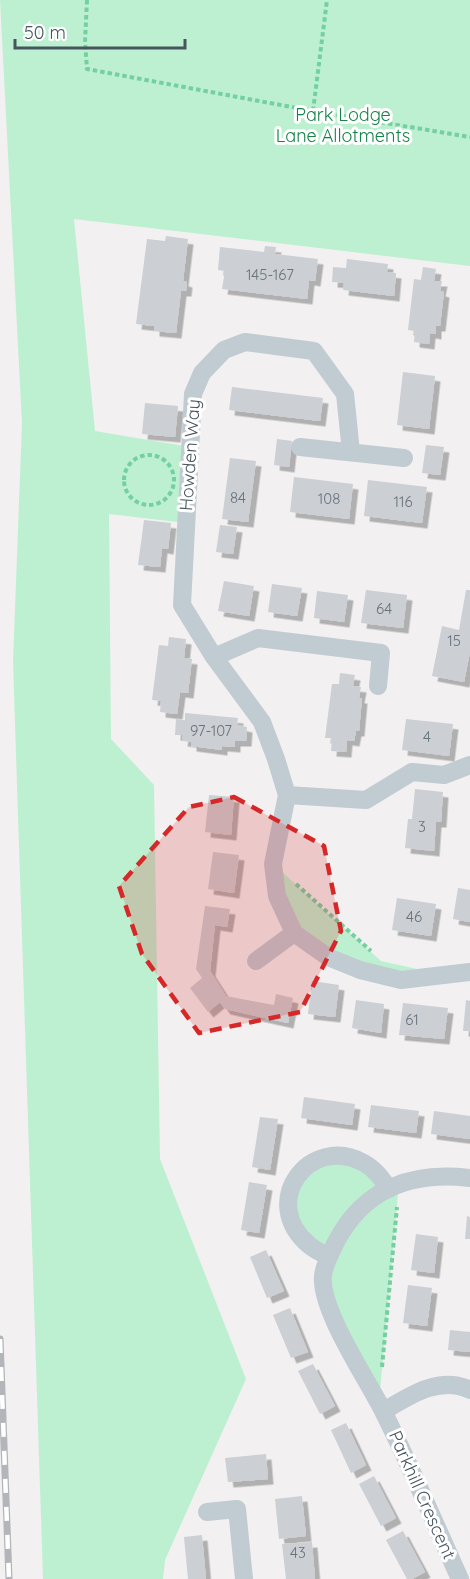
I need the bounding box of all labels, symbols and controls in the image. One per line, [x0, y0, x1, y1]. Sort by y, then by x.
scale bar [15, 12, 184, 50]
text: 50 m [24, 21, 66, 44]
park label: Park Lodge Lane Allotments [276, 103, 410, 147]
house number: 145-167 [246, 265, 294, 284]
street label: Howden Way [174, 398, 205, 512]
house number: 84 [230, 488, 246, 507]
house number: 108 [318, 489, 340, 508]
house number: 116 [393, 492, 413, 511]
house number: 64 [376, 599, 392, 618]
house number: 15 [447, 631, 461, 650]
house number: 97-107 [190, 721, 232, 740]
house number: 4 [423, 727, 431, 746]
house number: 3 [418, 817, 426, 836]
house number: 46 [406, 907, 422, 926]
house number: 61 [405, 1010, 419, 1029]
street label: Parkhill Crescent [384, 1427, 461, 1563]
house number: 43 [290, 1543, 306, 1562]

